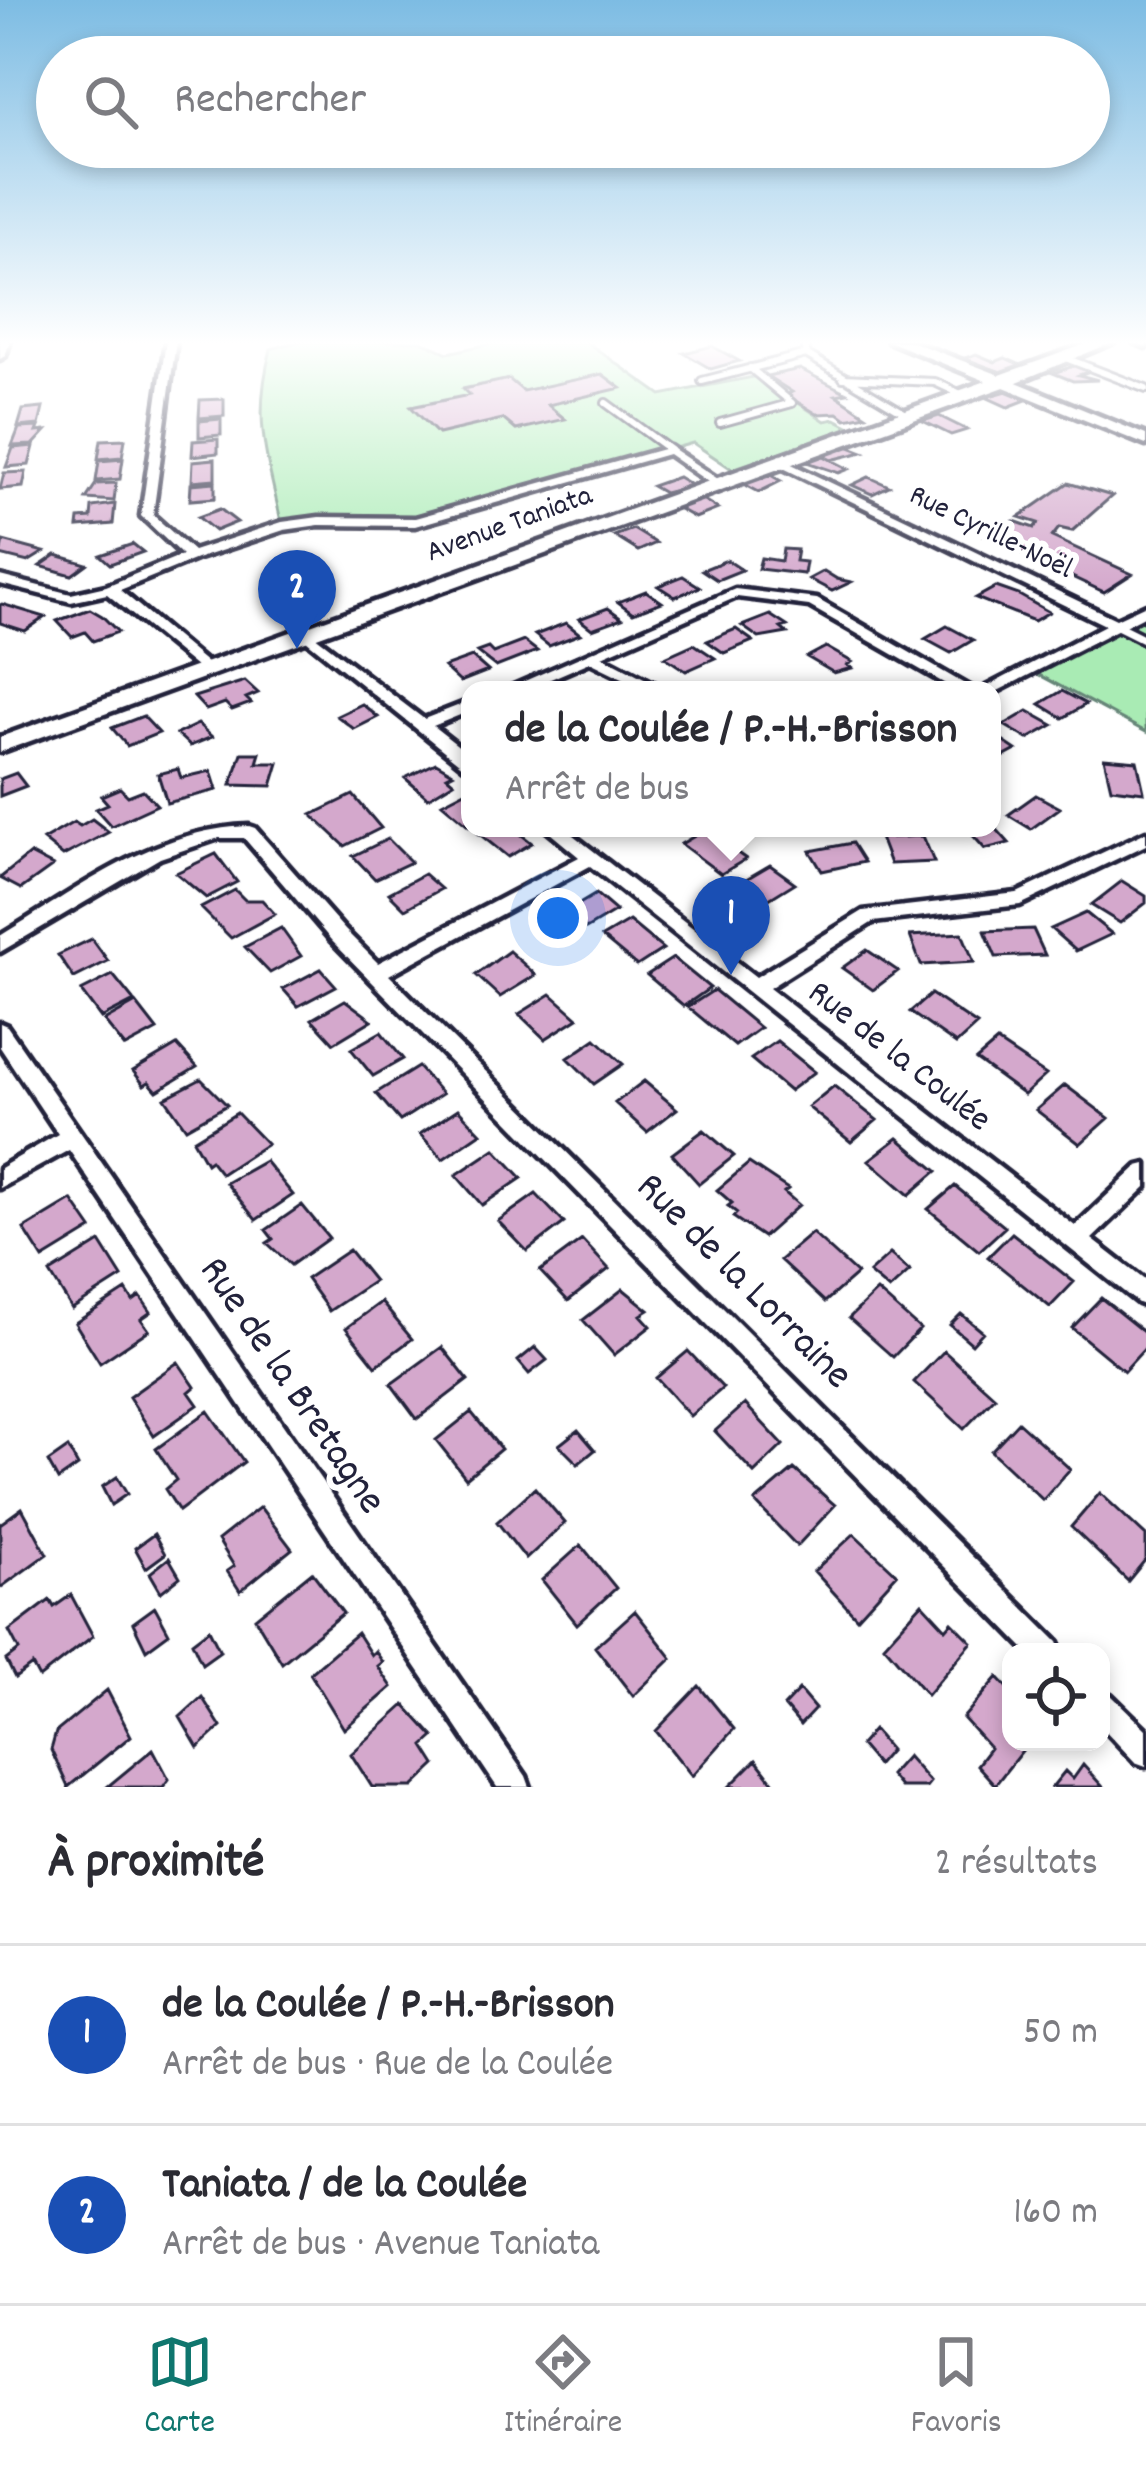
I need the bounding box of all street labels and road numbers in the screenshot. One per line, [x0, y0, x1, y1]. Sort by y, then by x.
street label: Avenue Taniata [421, 476, 600, 576]
street label: Rue Cyrille-Noël [901, 476, 1079, 592]
street label: Rue de la Coulée [795, 969, 1001, 1147]
street label: Rue de la Lorraine [620, 1161, 864, 1405]
street label: Rue de la Bretagne [181, 1246, 399, 1528]

